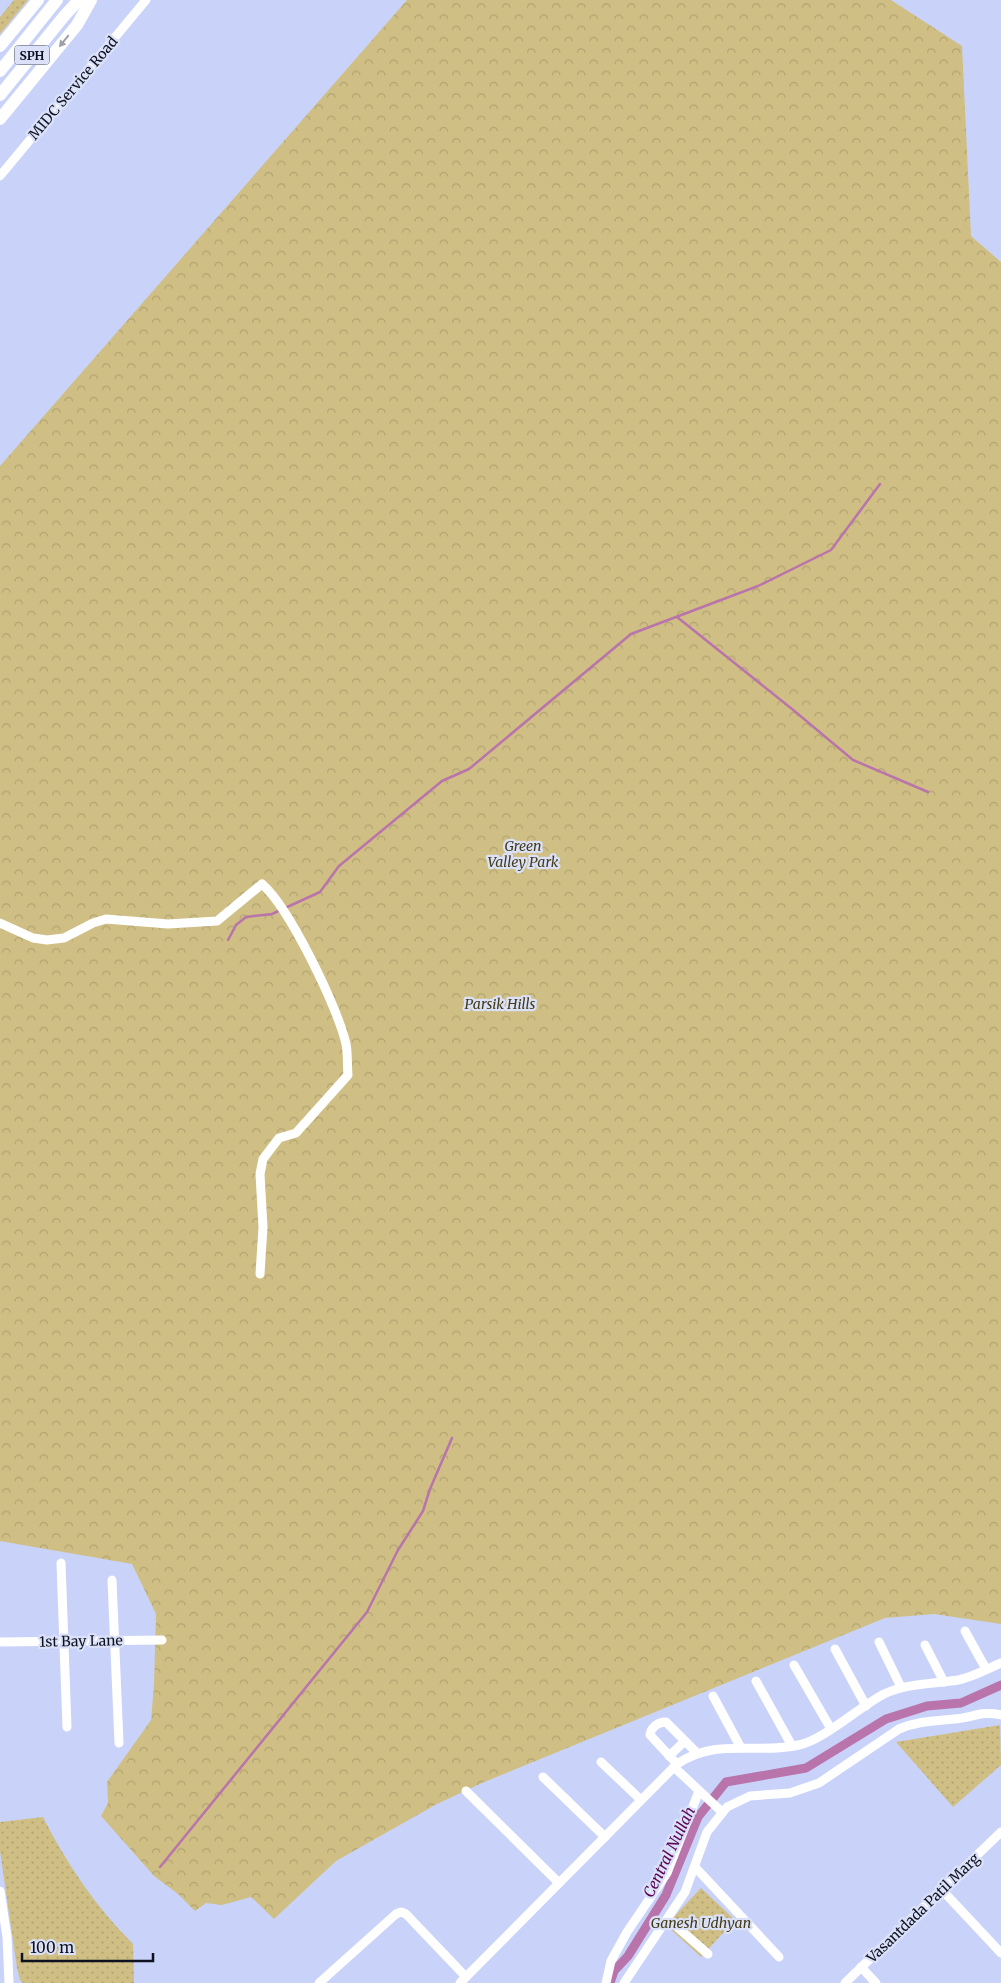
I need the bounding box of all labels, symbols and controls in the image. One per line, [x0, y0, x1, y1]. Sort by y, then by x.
street label: MIDC Service Road [25, 32, 122, 143]
one-way arrow [59, 34, 70, 47]
road number: SPH [15, 46, 50, 64]
park label: Green Valley Park [488, 837, 559, 871]
park label: Parsik Hills [465, 995, 536, 1013]
street label: 1st Bay Lane [39, 1631, 123, 1651]
water label: Central Nullah [639, 1803, 699, 1901]
street label: Vasantdada Patil Marg [862, 1849, 984, 1967]
park label: Ganesh Udhyan [651, 1914, 751, 1932]
scale bar [22, 1930, 154, 1962]
text: 100 m [30, 1938, 74, 1957]

